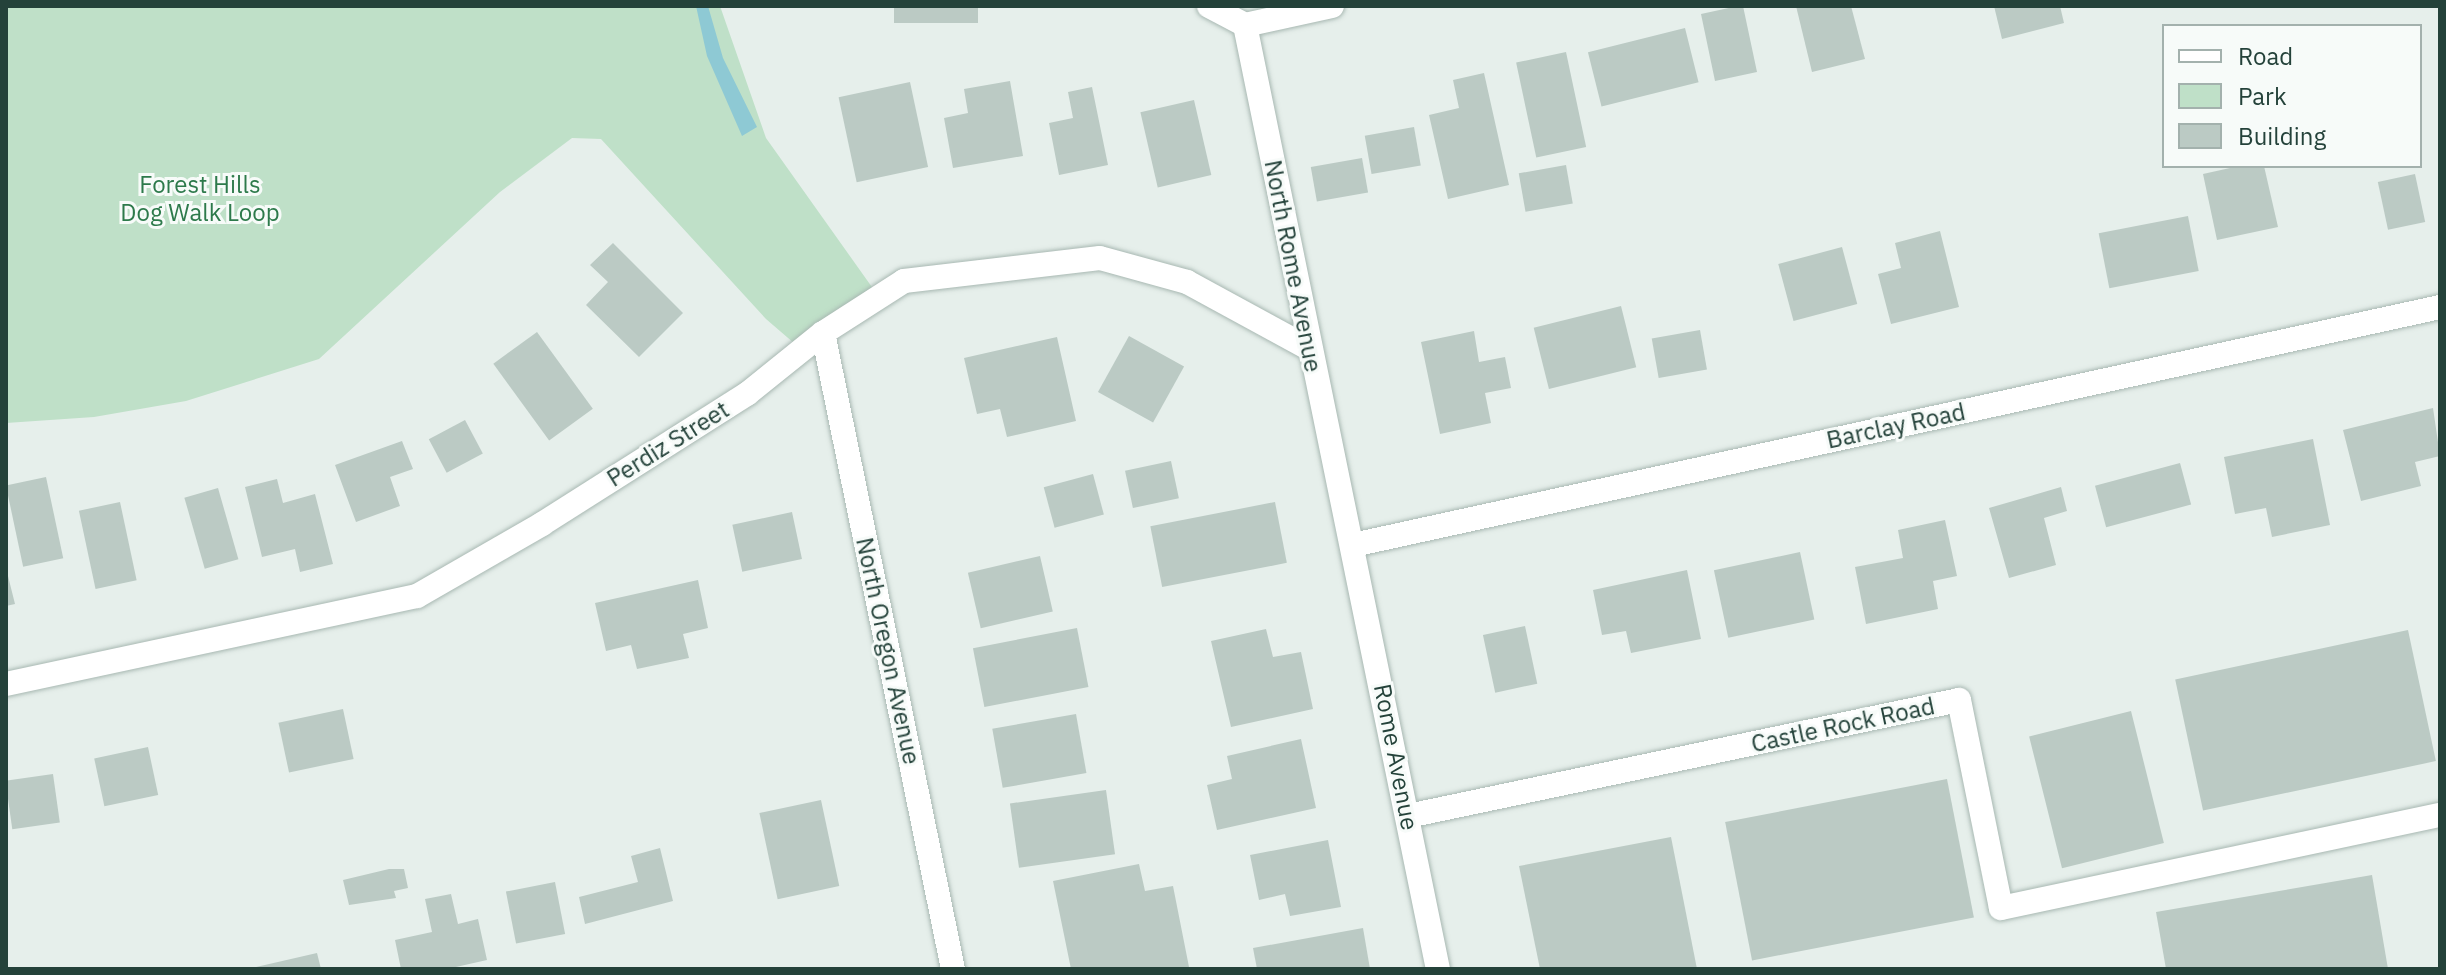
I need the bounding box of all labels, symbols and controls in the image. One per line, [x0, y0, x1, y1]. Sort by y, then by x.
legend [2162, 24, 2422, 168]
text: Road [2238, 40, 2293, 72]
text: Park [2238, 80, 2287, 112]
text: Building [2238, 120, 2326, 152]
street label: North Rome Avenue [1258, 158, 1328, 374]
park label: Forest Hills Dog Walk Loop [120, 171, 280, 227]
street label: Perdiz Street [602, 395, 734, 493]
street label: Barclay Road [1824, 397, 1968, 455]
street label: North Oregon Avenue [850, 535, 926, 767]
street label: Rome Avenue [1368, 681, 1424, 833]
street label: Castle Rock Road [1749, 691, 1937, 759]

